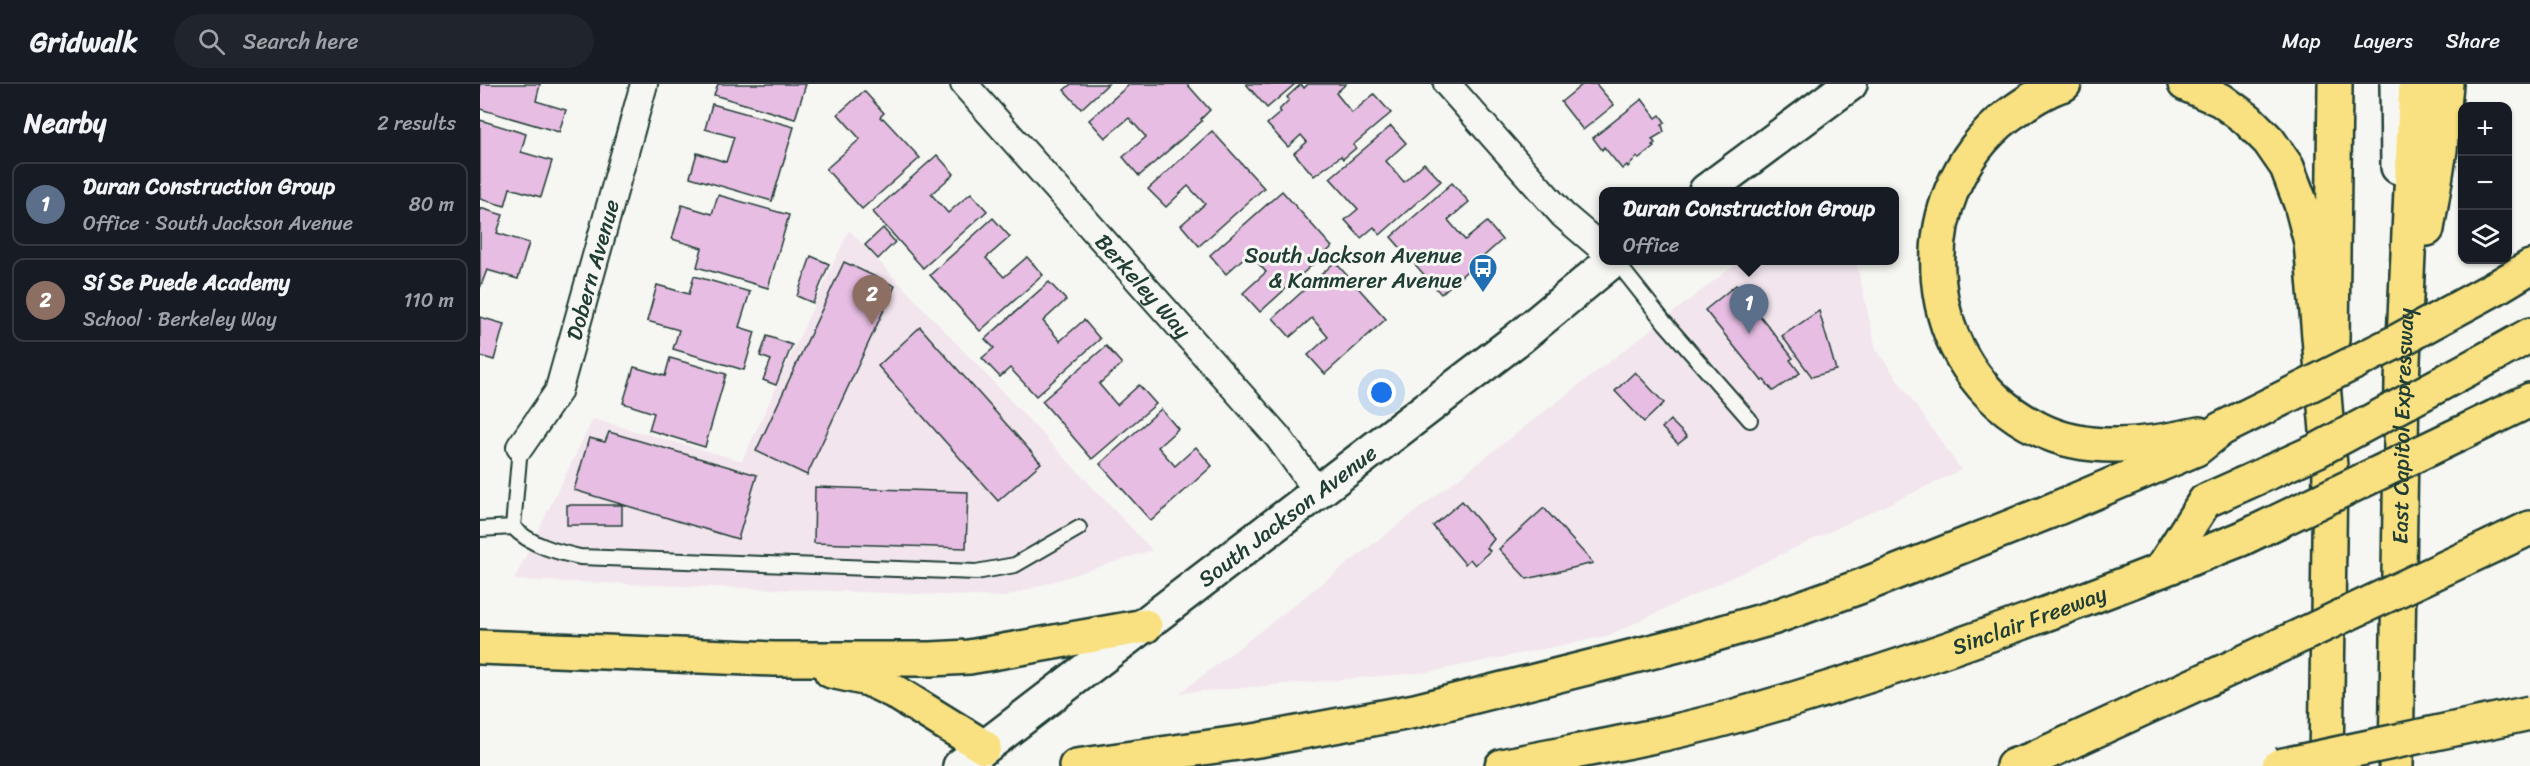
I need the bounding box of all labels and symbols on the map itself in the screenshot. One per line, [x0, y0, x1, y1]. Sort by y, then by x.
street label: Dobern Avenue [554, 195, 631, 345]
street label: Berkeley Way [1085, 224, 1201, 348]
place label: South Jackson Avenue & Kammerer Avenue [1244, 236, 1462, 300]
bus stop icon: South Jackson Avenue & Kammerer Avenue [1467, 252, 1499, 294]
pin: 2 [852, 276, 892, 325]
pin: 1 [1730, 284, 1768, 334]
street label: East Capitol Expressway [2380, 306, 2425, 544]
your location [1367, 378, 1396, 407]
street label: South Jackson Avenue [1189, 434, 1386, 598]
street label: Sinclair Freeway [1947, 574, 2113, 666]

